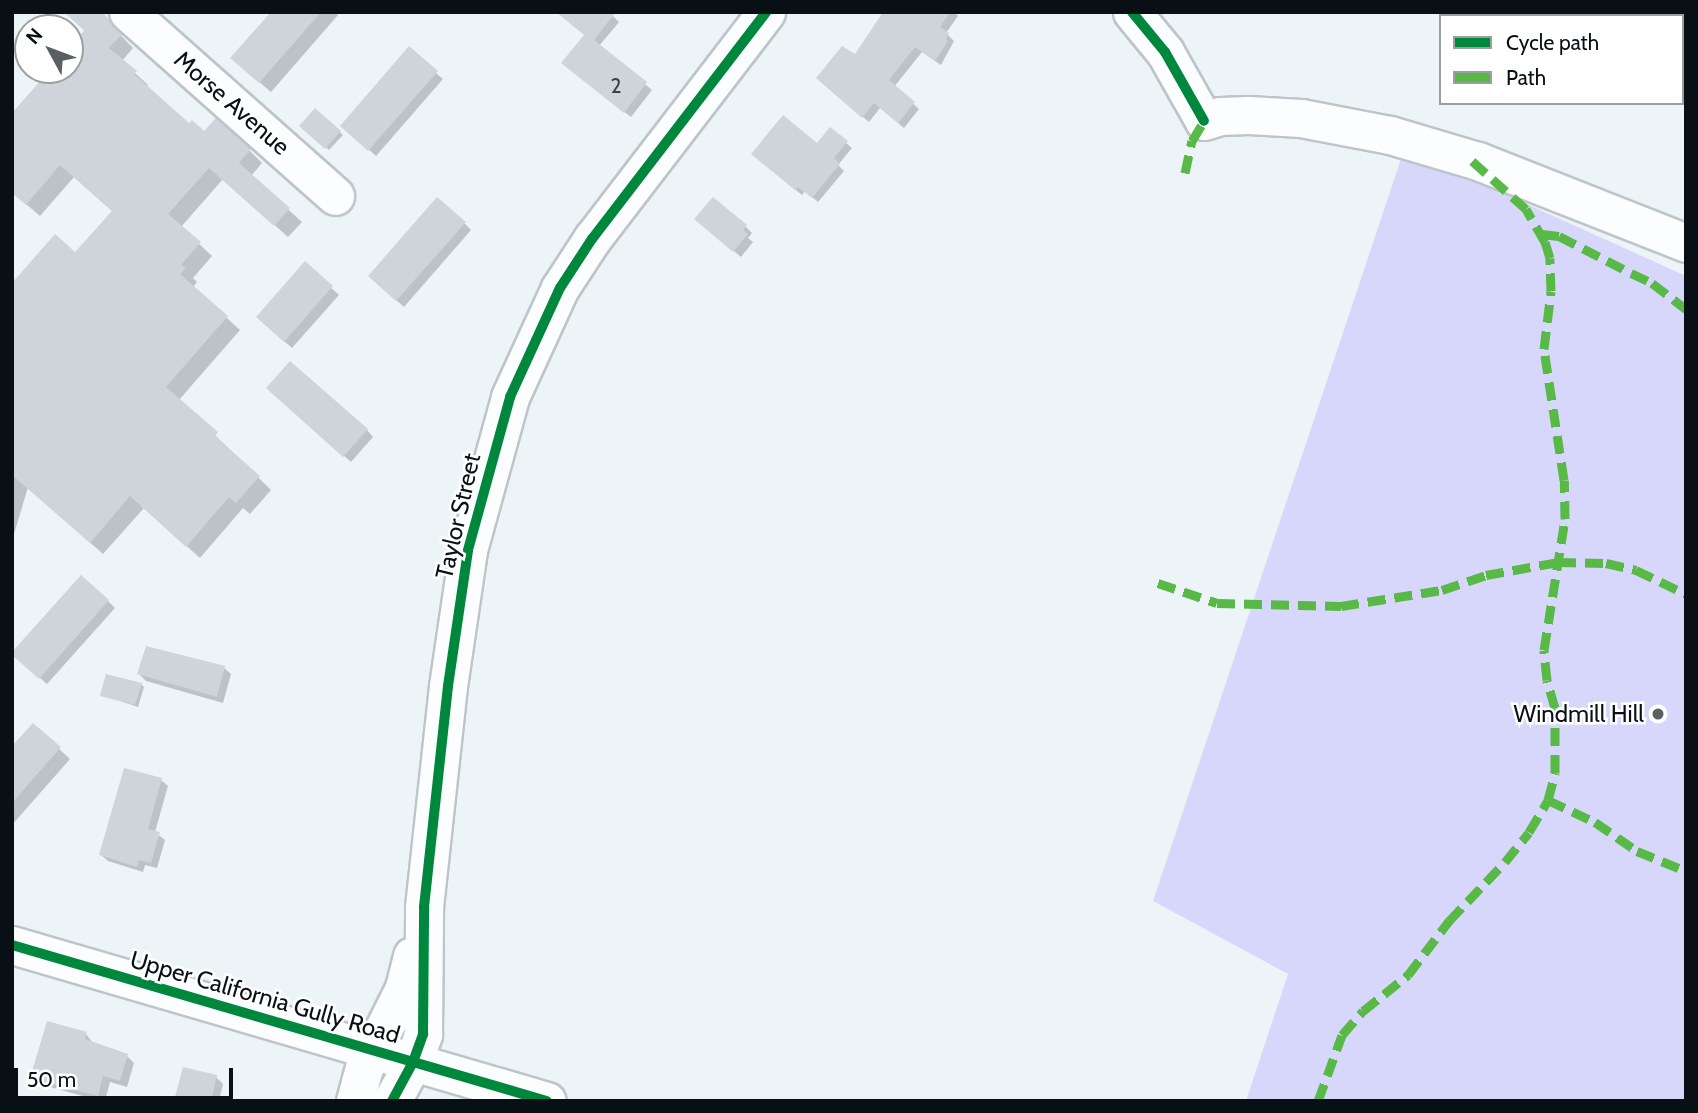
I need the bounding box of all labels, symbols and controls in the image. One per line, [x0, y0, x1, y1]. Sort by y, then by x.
north arrow [14, 14, 84, 84]
legend [1439, 14, 1684, 105]
text: N [21, 24, 47, 49]
text: Cycle path [1506, 30, 1599, 55]
street label: Morse Avenue [168, 45, 296, 161]
text: Path [1506, 65, 1546, 90]
house number: 2 [610, 73, 622, 99]
street label: Taylor Street [430, 450, 486, 582]
place label: Windmill Hill [1514, 700, 1644, 728]
marker: Windmill Hill [1650, 706, 1666, 722]
street label: Upper California Gully Road [127, 945, 403, 1049]
scale bar [18, 1054, 236, 1098]
text: 50 m [27, 1067, 76, 1092]

